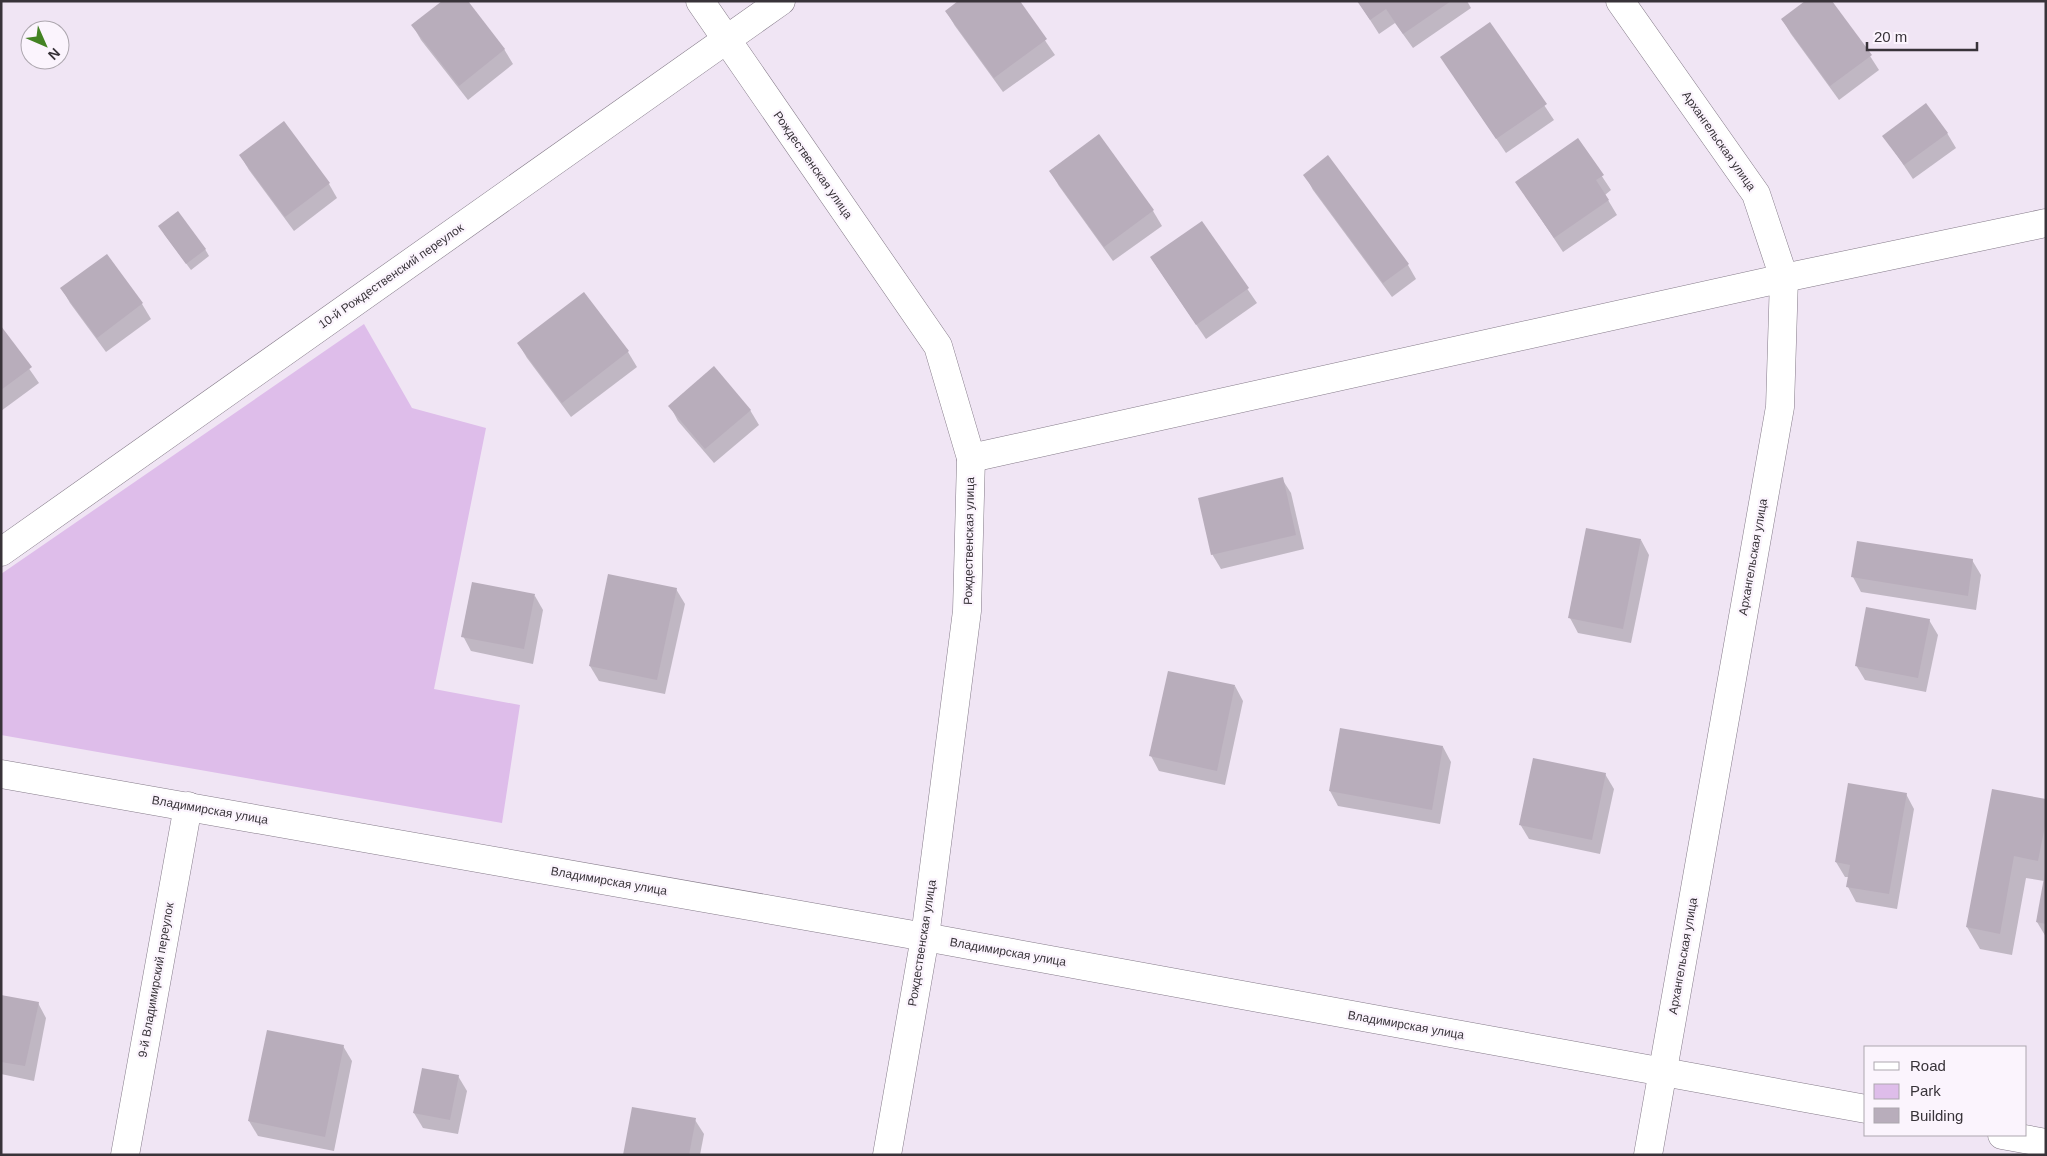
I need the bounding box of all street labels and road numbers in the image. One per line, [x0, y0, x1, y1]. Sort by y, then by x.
street label: Архангельская улица [1679, 89, 1759, 194]
street label: Рождественская улица [771, 109, 856, 222]
street label: 10-й Рождественский переулок [316, 220, 467, 331]
street label: Рождественская улица [961, 477, 977, 605]
street label: Архангельская улица [1736, 497, 1770, 616]
street label: Владимирская улица [151, 793, 270, 827]
street label: Владимирская улица [550, 864, 669, 898]
street label: Рождественская улица [905, 878, 939, 1007]
street label: Архангельская улица [1666, 896, 1700, 1015]
street label: 9-й Владимирский переулок [135, 901, 177, 1058]
street label: Владимирская улица [949, 935, 1068, 969]
street label: Владимирская улица [1347, 1008, 1466, 1042]

